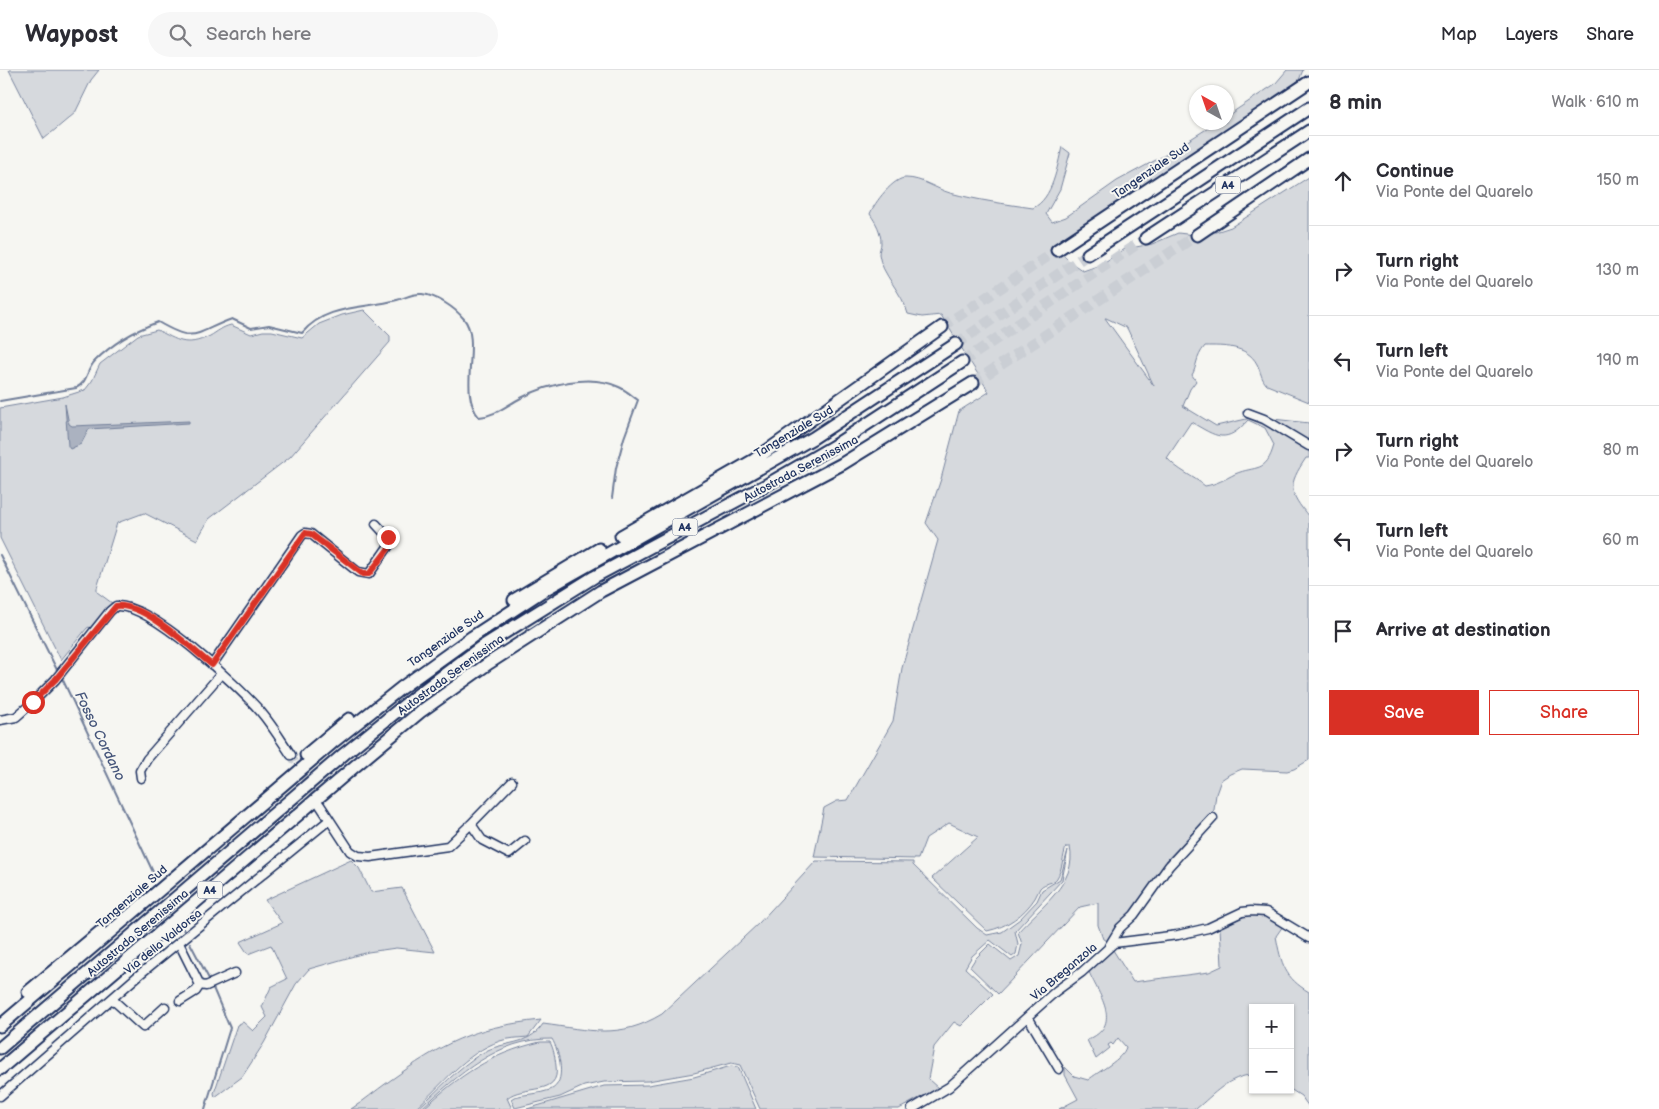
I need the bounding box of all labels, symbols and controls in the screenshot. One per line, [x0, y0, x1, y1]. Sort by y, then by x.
search box [148, 12, 498, 57]
text: Waypost [25, 20, 118, 49]
icon: search [166, 21, 194, 49]
text: Search here [206, 23, 311, 46]
text: Map [1441, 24, 1477, 45]
text: Layers [1505, 24, 1558, 45]
text: Share [1586, 24, 1634, 45]
north arrow [1189, 85, 1234, 130]
text: 8 min [1329, 90, 1382, 115]
text: Walk · 610 m [1551, 93, 1639, 112]
street label: Tangenziale Sud [1110, 140, 1192, 202]
text: Continue [1376, 160, 1454, 183]
icon: ahead [1329, 167, 1357, 195]
text: 150 m [1597, 171, 1639, 190]
road number: A4 [1216, 176, 1240, 194]
text: Via Ponte del Quarelo [1376, 183, 1533, 202]
text: Turn right [1376, 250, 1459, 273]
icon: right [1329, 257, 1357, 285]
text: 130 m [1596, 261, 1639, 280]
text: Via Ponte del Quarelo [1376, 273, 1533, 292]
text: Turn left [1376, 340, 1448, 363]
icon: left [1329, 347, 1357, 375]
text: 190 m [1597, 351, 1639, 370]
text: Via Ponte del Quarelo [1376, 363, 1533, 382]
street label: Tangenziale Sud [752, 403, 836, 461]
text: Turn right [1376, 430, 1459, 453]
street label: Autostrada Serenissima [741, 432, 861, 506]
icon: right [1329, 437, 1357, 465]
text: 80 m [1603, 441, 1639, 460]
text: Via Ponte del Quarelo [1376, 453, 1533, 472]
road number: A4 [672, 518, 698, 536]
text: Turn left [1376, 520, 1448, 543]
route end [377, 526, 400, 549]
icon: left [1329, 527, 1357, 555]
text: 60 m [1602, 531, 1639, 550]
text: Via Ponte del Quarelo [1376, 543, 1533, 562]
street label: Tangenziale Sud [405, 607, 487, 671]
icon: arrive [1329, 617, 1357, 645]
text: Arrive at destination [1376, 619, 1551, 642]
street label: Autostrada Serenissima [395, 631, 507, 719]
water label: Fosso Cordano [71, 689, 129, 783]
button: Save [1329, 690, 1479, 735]
button: Share [1489, 690, 1639, 735]
route start [22, 691, 45, 714]
street label: Tangenziale Sud [93, 862, 171, 932]
road number: A4 [198, 882, 222, 898]
street label: Autostrada Serenissima [84, 886, 192, 980]
street label: Via della Valdorsa [121, 906, 205, 978]
street label: Via Breganzola [1028, 940, 1100, 1004]
map controls [1249, 1004, 1294, 1094]
button: + [1249, 1004, 1294, 1049]
button: − [1249, 1049, 1294, 1094]

